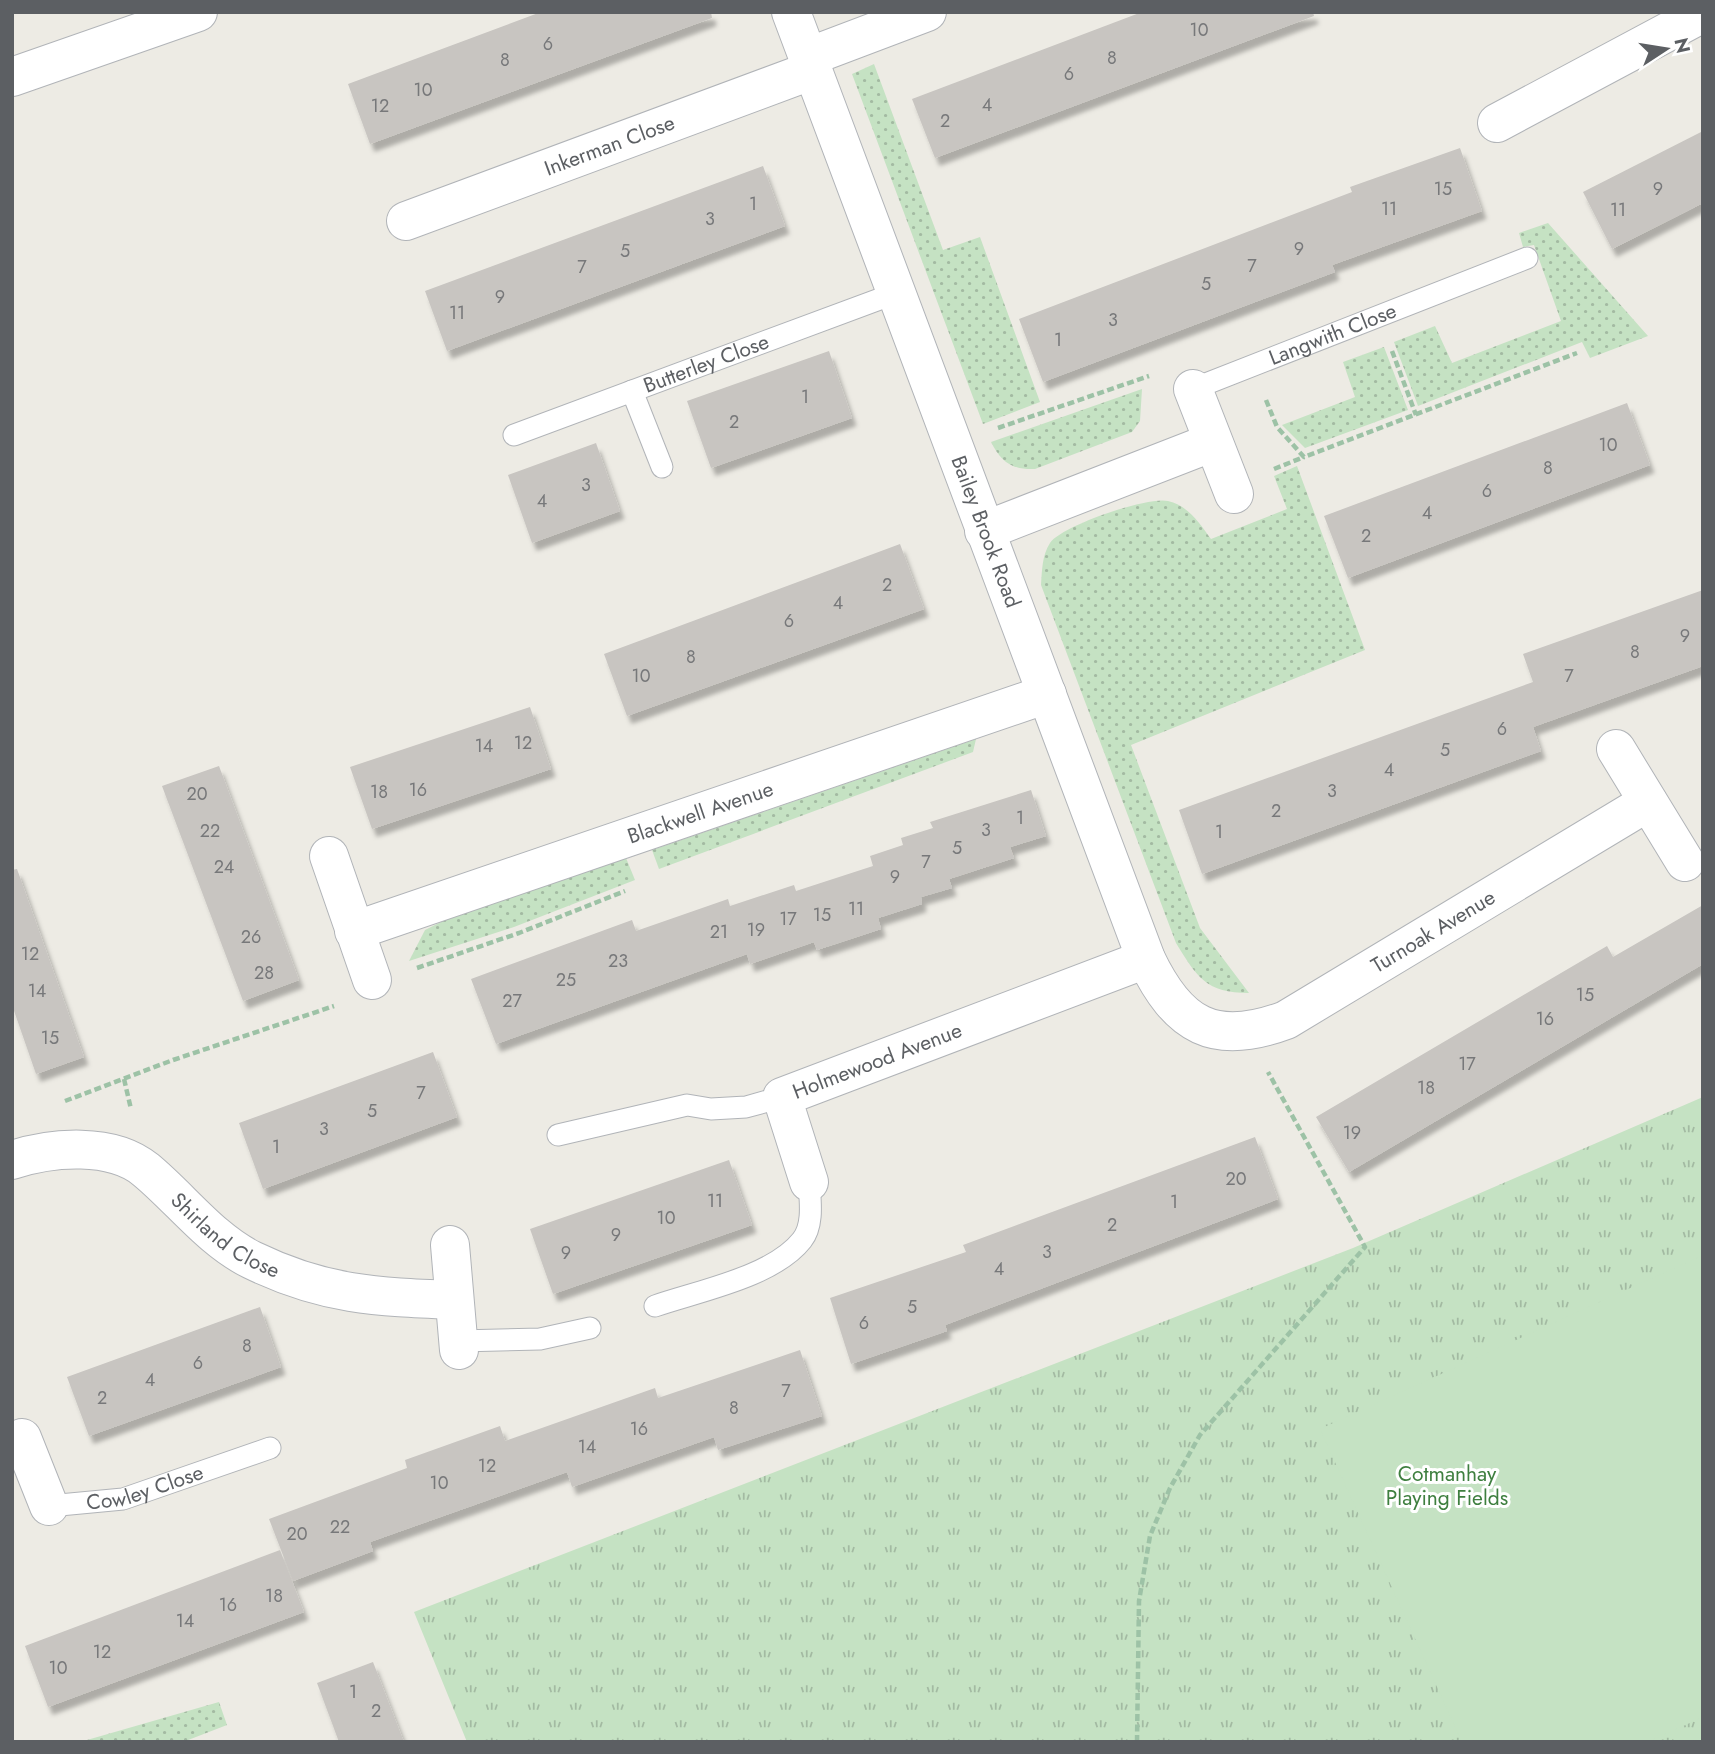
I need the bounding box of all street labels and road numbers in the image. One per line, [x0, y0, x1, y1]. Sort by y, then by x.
street label: Inkerman Close [540, 108, 679, 183]
street label: Langwith Close [1264, 296, 1401, 373]
street label: Butterley Close [639, 326, 773, 401]
street label: Bailey Brook Road [944, 451, 1028, 612]
street label: Blackwell Avenue [623, 774, 777, 851]
street label: Turnoak Avenue [1366, 882, 1501, 980]
street label: Holmewood Avenue [788, 1015, 966, 1107]
street label: Shirland Close [164, 1186, 284, 1286]
street label: Cowley Close [85, 1457, 207, 1517]

